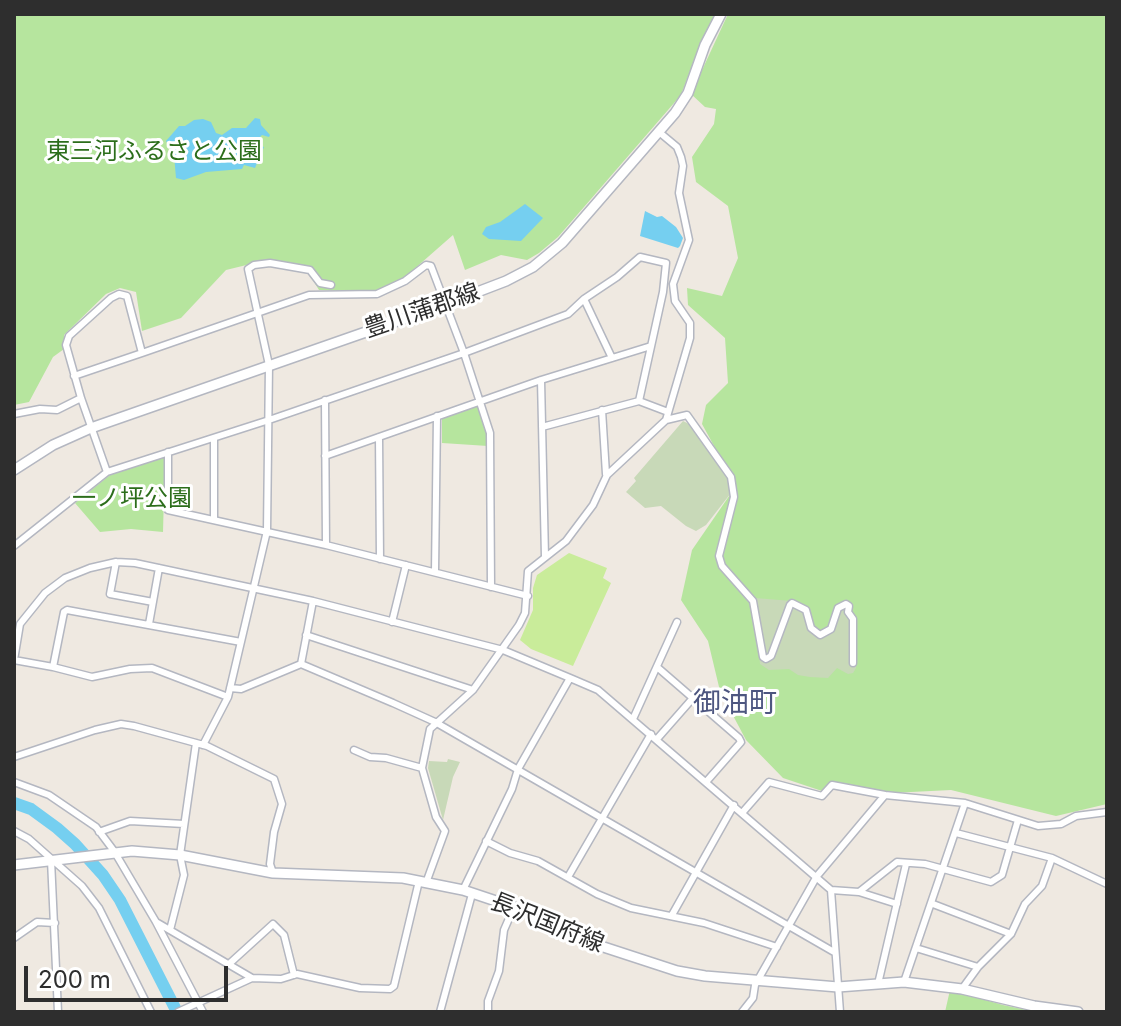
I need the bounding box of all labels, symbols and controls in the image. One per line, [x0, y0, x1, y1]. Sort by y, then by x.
park label: 東三河ふるさと公園 [46, 138, 262, 166]
street label: 豊川蒲郡線 [361, 278, 483, 344]
park label: 一ノ坪公園 [72, 485, 192, 513]
district label: 御油町 [693, 687, 777, 721]
street label: 長沢国府線 [486, 887, 608, 959]
scale bar [28, 950, 232, 1000]
text: 200 m [38, 965, 111, 994]

